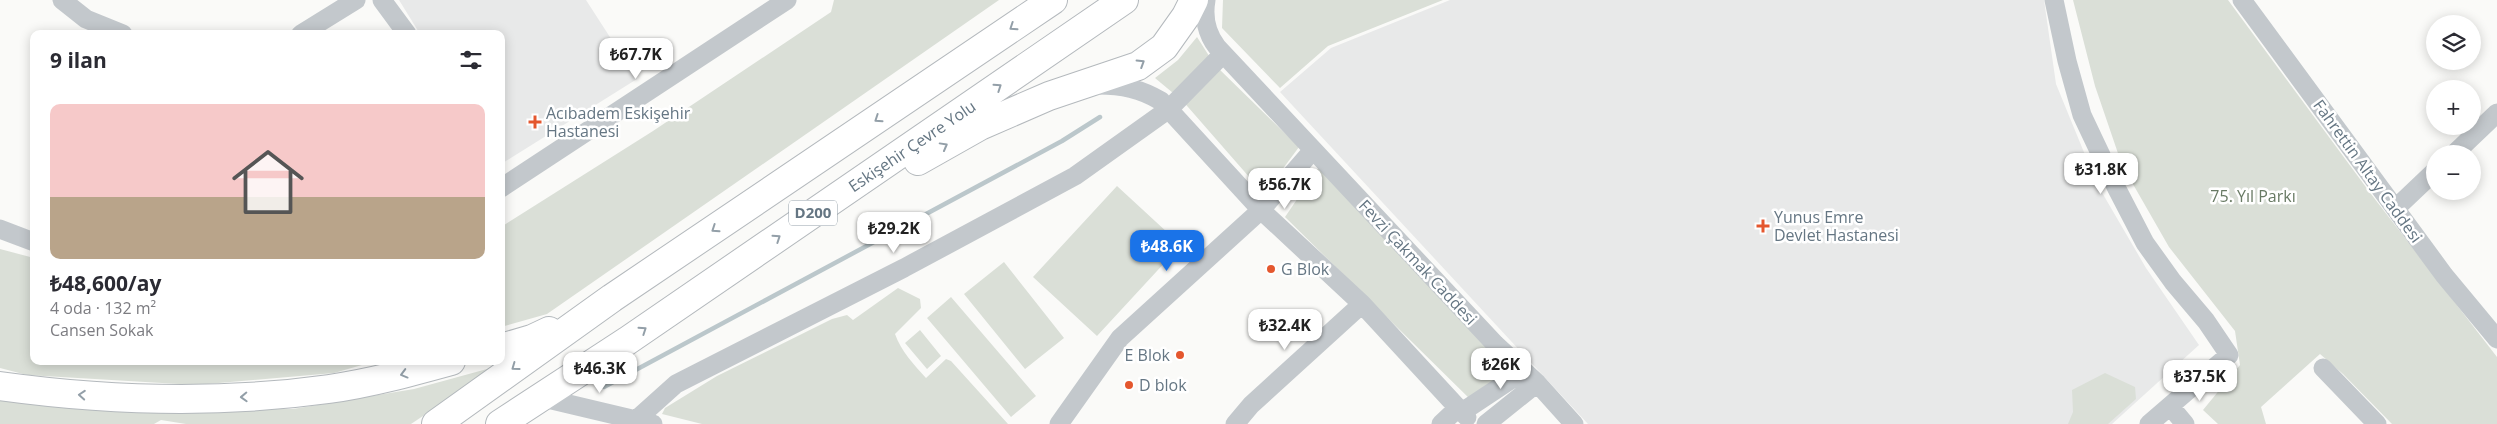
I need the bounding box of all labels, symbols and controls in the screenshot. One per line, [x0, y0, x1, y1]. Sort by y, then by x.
map controls [2426, 15, 2481, 200]
button: layers [2426, 15, 2481, 70]
one-way arrow [1009, 21, 1018, 30]
pin: ₺67.7K [595, 38, 677, 80]
text: ₺67.7K [610, 43, 662, 65]
text: 9 ilan [50, 46, 107, 74]
icon: filters [457, 46, 485, 74]
one-way arrow [1136, 59, 1145, 69]
button: + [2426, 80, 2481, 135]
one-way arrow [992, 84, 1001, 93]
street label: Eskişehir Çevre Yolu [844, 95, 980, 197]
street label: Fahrettin Altay Caddesi [2309, 95, 2427, 247]
place label: Acıbadem Eskişehir Hastanesi [546, 102, 691, 142]
one-way arrow [875, 113, 884, 122]
marker: Acıbadem Eskişehir Hastanesi [528, 115, 542, 129]
icon: home [223, 137, 313, 227]
one-way arrow [938, 143, 947, 153]
button: − [2426, 145, 2481, 200]
pin: ₺31.8K [2060, 152, 2142, 195]
text: ₺31.8K [2075, 158, 2127, 180]
pin: ₺56.7K [1244, 168, 1326, 210]
text: ₺56.7K [1259, 173, 1311, 195]
park label: 75. Yıl Parkı [2210, 185, 2296, 207]
street label: Fevzi Çakmak Caddesi [1354, 195, 1482, 329]
road number: D200 [789, 200, 837, 226]
place label: Yunus Emre Devlet Hastanesi [1774, 206, 1899, 246]
pin: ₺29.2K [853, 212, 935, 254]
text: ₺29.2K [868, 217, 920, 239]
marker: Yunus Emre Devlet Hastanesi [1756, 219, 1770, 233]
one-way arrow [711, 223, 720, 232]
pin: ₺48.6K [1126, 230, 1208, 272]
one-way arrow [771, 235, 781, 244]
text: ₺48.6K [1141, 235, 1193, 257]
place label: G Blok [1281, 258, 1330, 280]
marker: G Blok [1265, 263, 1277, 275]
text: ₺48,600/ay [50, 269, 161, 297]
text: 4 oda · 132 m² [50, 297, 156, 319]
pin: ₺32.4K [1244, 308, 1326, 351]
text: ₺32.4K [1259, 314, 1311, 336]
text: Cansen Sokak [50, 319, 153, 341]
one-way arrow [637, 327, 647, 336]
place label: E Blok [1125, 344, 1171, 366]
pin: ₺26K [1471, 348, 1531, 390]
marker: E Blok [1174, 349, 1186, 361]
pin: ₺46.3K [559, 352, 641, 394]
text: ₺26K [1482, 353, 1520, 375]
text: ₺46.3K [574, 357, 626, 379]
pin: ₺37.5K [2159, 360, 2241, 402]
one-way arrow [512, 361, 521, 370]
text: ₺37.5K [2174, 365, 2226, 387]
one-way arrow [400, 368, 409, 379]
place label: D blok [1139, 374, 1187, 396]
marker: D blok [1123, 379, 1135, 391]
one-way arrow [77, 389, 85, 400]
one-way arrow [240, 392, 248, 403]

